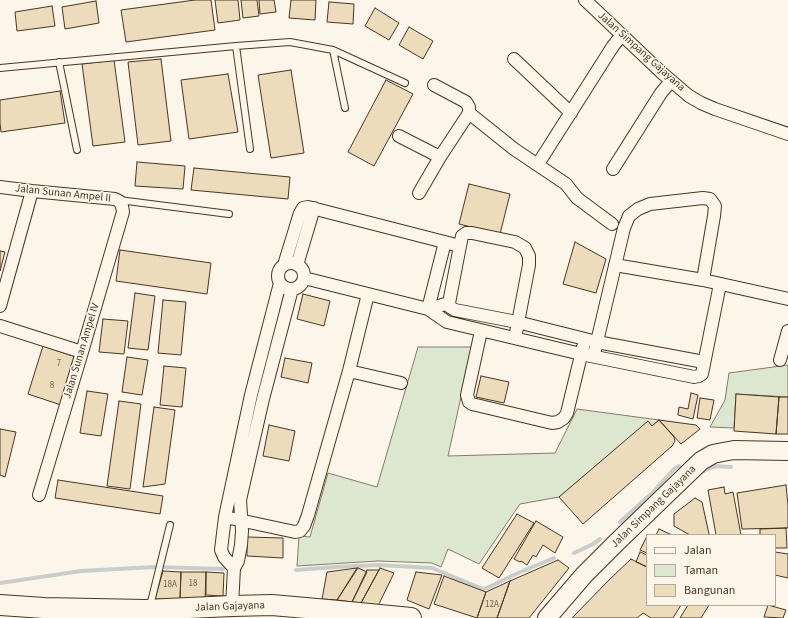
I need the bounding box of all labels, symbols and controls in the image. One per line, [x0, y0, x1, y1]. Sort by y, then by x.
street label: Jalan Simpang Gajayana [595, 9, 687, 95]
street label: Jalan Sunan Ampel II [14, 182, 112, 206]
street label: Jalan Sunan Ampel IV [61, 302, 103, 400]
house number: 7 [57, 359, 61, 369]
house number: 8 [50, 381, 54, 391]
street label: Jalan Simpang Gajayana [609, 463, 699, 551]
legend [646, 534, 776, 606]
text: Taman [684, 562, 718, 579]
house number: 18 [189, 579, 197, 589]
house number: 18A [163, 580, 177, 590]
text: Bangunan [684, 582, 735, 599]
street label: Jalan Gajayana [195, 599, 265, 615]
house number: 12A [485, 600, 499, 610]

